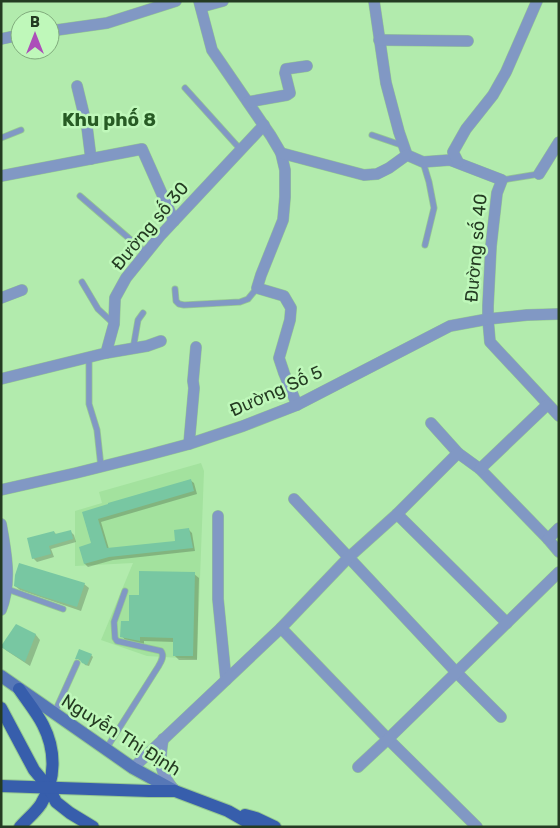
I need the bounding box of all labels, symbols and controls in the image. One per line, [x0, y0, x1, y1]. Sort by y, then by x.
north arrow [10, 10, 60, 60]
text: B [30, 14, 40, 31]
district label: Khu phố 8 [62, 108, 156, 131]
street label: Đường số 30 [106, 177, 193, 275]
street label: Đường số 40 [459, 193, 492, 303]
street label: Đường Số 5 [226, 360, 326, 421]
street label: Nguyễn Thị Định [57, 689, 185, 780]

